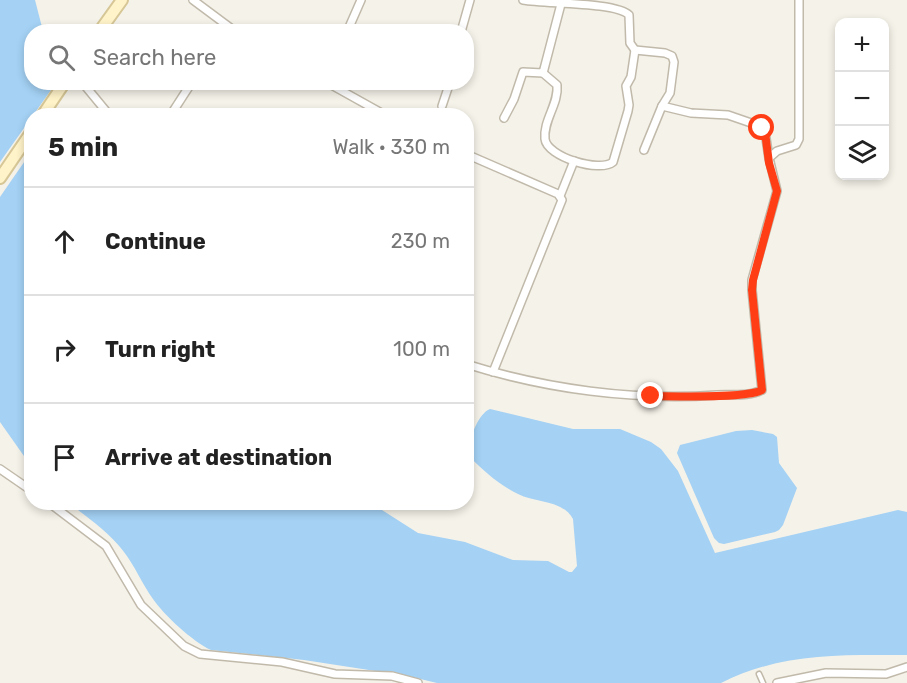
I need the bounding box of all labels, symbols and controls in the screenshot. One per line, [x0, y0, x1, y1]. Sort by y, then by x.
map controls [835, 18, 889, 180]
button: + [835, 18, 889, 72]
search box [24, 24, 474, 90]
icon: search [45, 41, 78, 74]
text: Search here [93, 44, 216, 71]
button: − [835, 72, 889, 126]
route start [748, 114, 774, 140]
button: layers [835, 126, 889, 180]
text: 5 min [48, 132, 118, 163]
text: Walk · 330 m [333, 135, 450, 159]
icon: ahead [48, 225, 81, 258]
text: Continue [105, 228, 206, 255]
text: 230 m [391, 229, 450, 253]
icon: right [48, 333, 81, 366]
text: Turn right [105, 336, 215, 363]
text: 100 m [393, 337, 450, 361]
route end [637, 382, 663, 408]
icon: arrive [48, 441, 81, 474]
text: Arrive at destination [105, 444, 332, 471]

